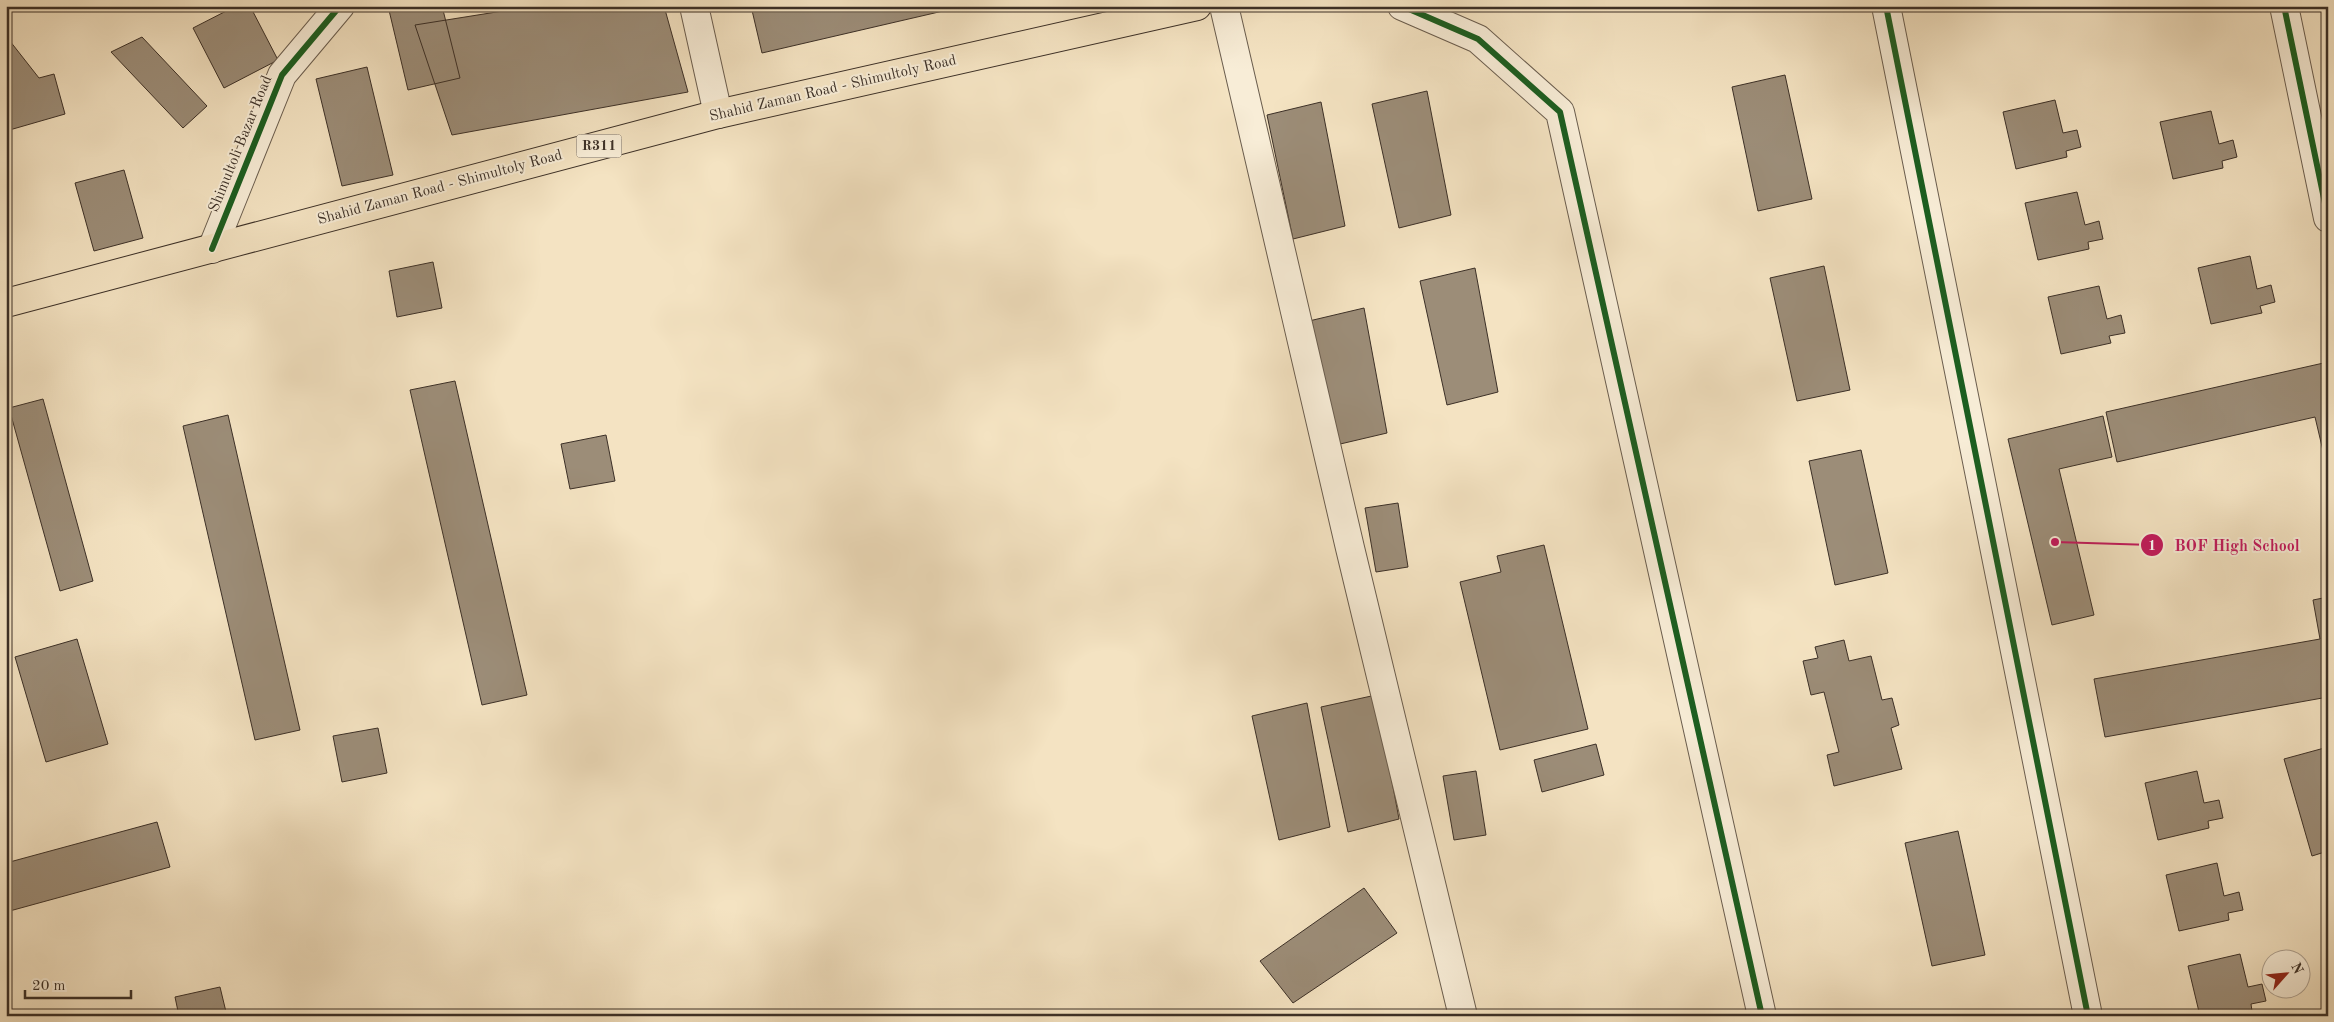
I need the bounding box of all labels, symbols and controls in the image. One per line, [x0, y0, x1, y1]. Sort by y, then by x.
street label: Shahid Zaman Road - Shimultoly Road [708, 53, 958, 125]
street label: Shimultoli Bazar Road [207, 73, 275, 215]
road number: R311 [576, 134, 622, 158]
street label: Shahid Zaman Road - Shimultoly Road [316, 148, 564, 228]
callout: BOF High School [2139, 529, 2310, 560]
text: 1 [2148, 539, 2156, 554]
text: BOF High School [2174, 539, 2300, 555]
north arrow [2262, 950, 2312, 1000]
text: N [2288, 961, 2305, 977]
scale bar [25, 967, 131, 999]
text: 20 m [32, 979, 66, 994]

